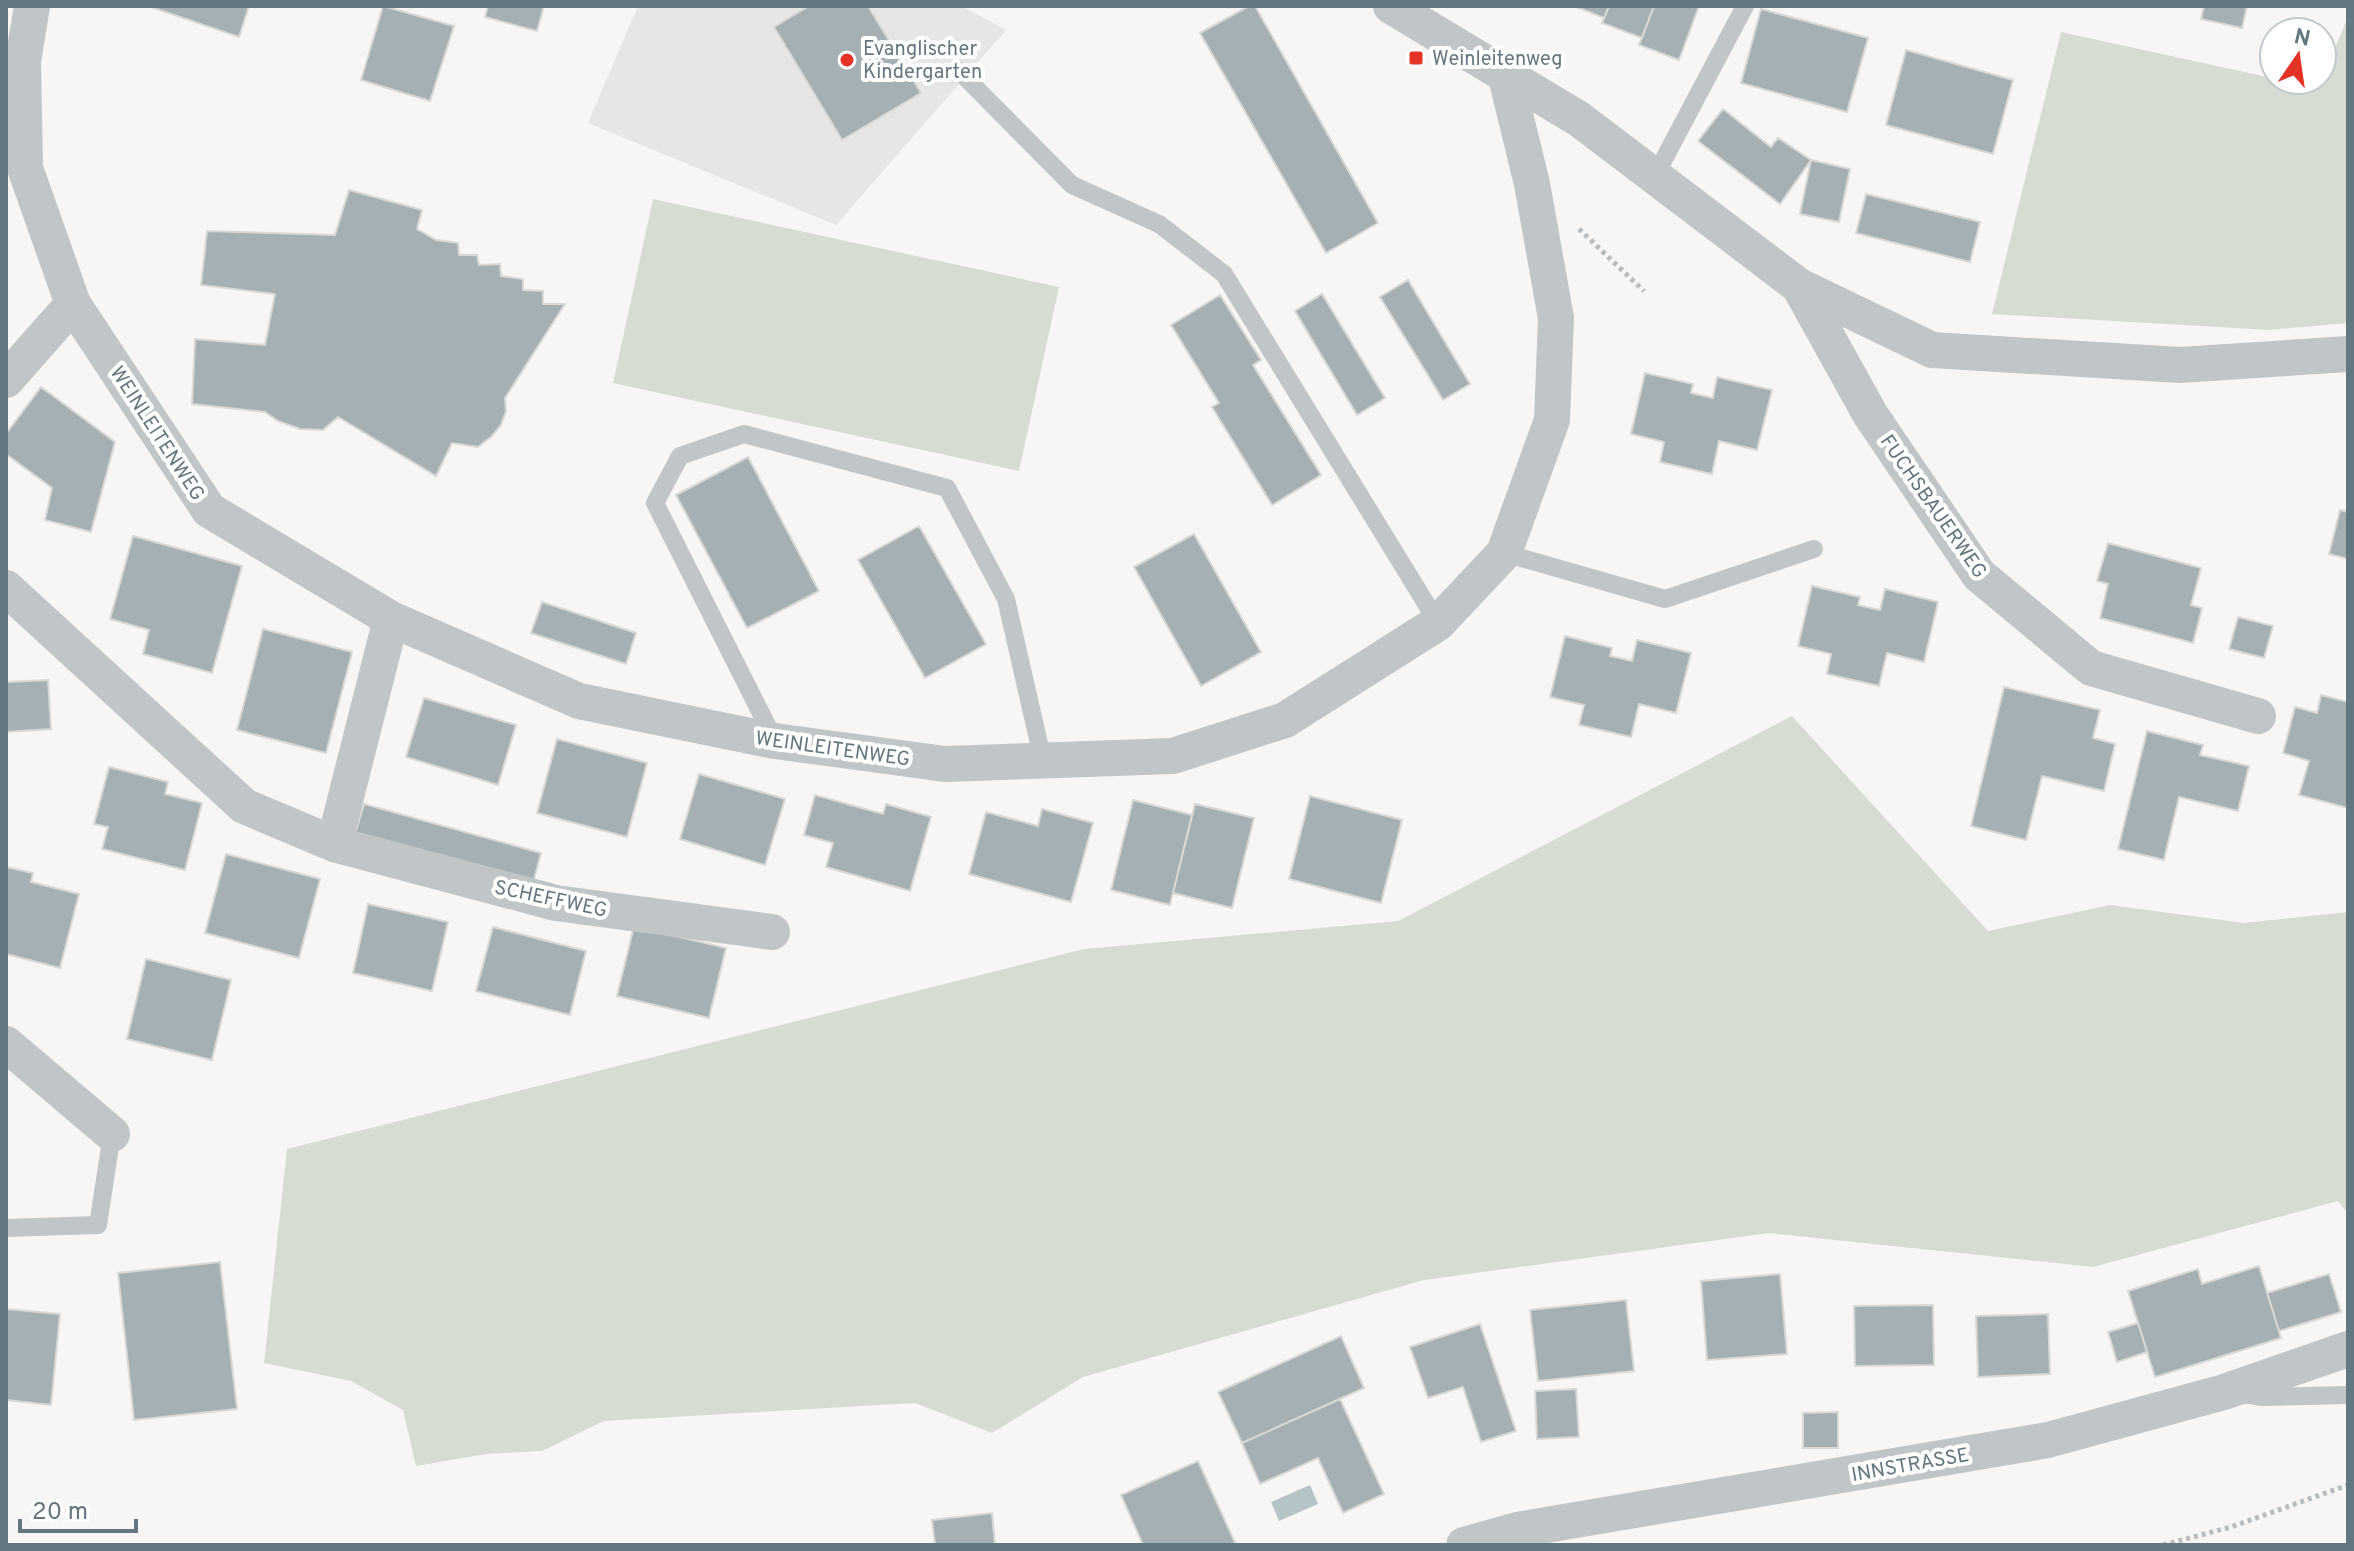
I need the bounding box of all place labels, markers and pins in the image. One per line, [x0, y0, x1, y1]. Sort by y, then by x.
place label: Evanglischer Kindergarten [863, 37, 982, 86]
place label: Weinleitenweg [1432, 47, 1562, 73]
marker: Weinleitenweg [1407, 49, 1425, 67]
marker: Evanglischer Kindergarten [838, 51, 856, 69]

